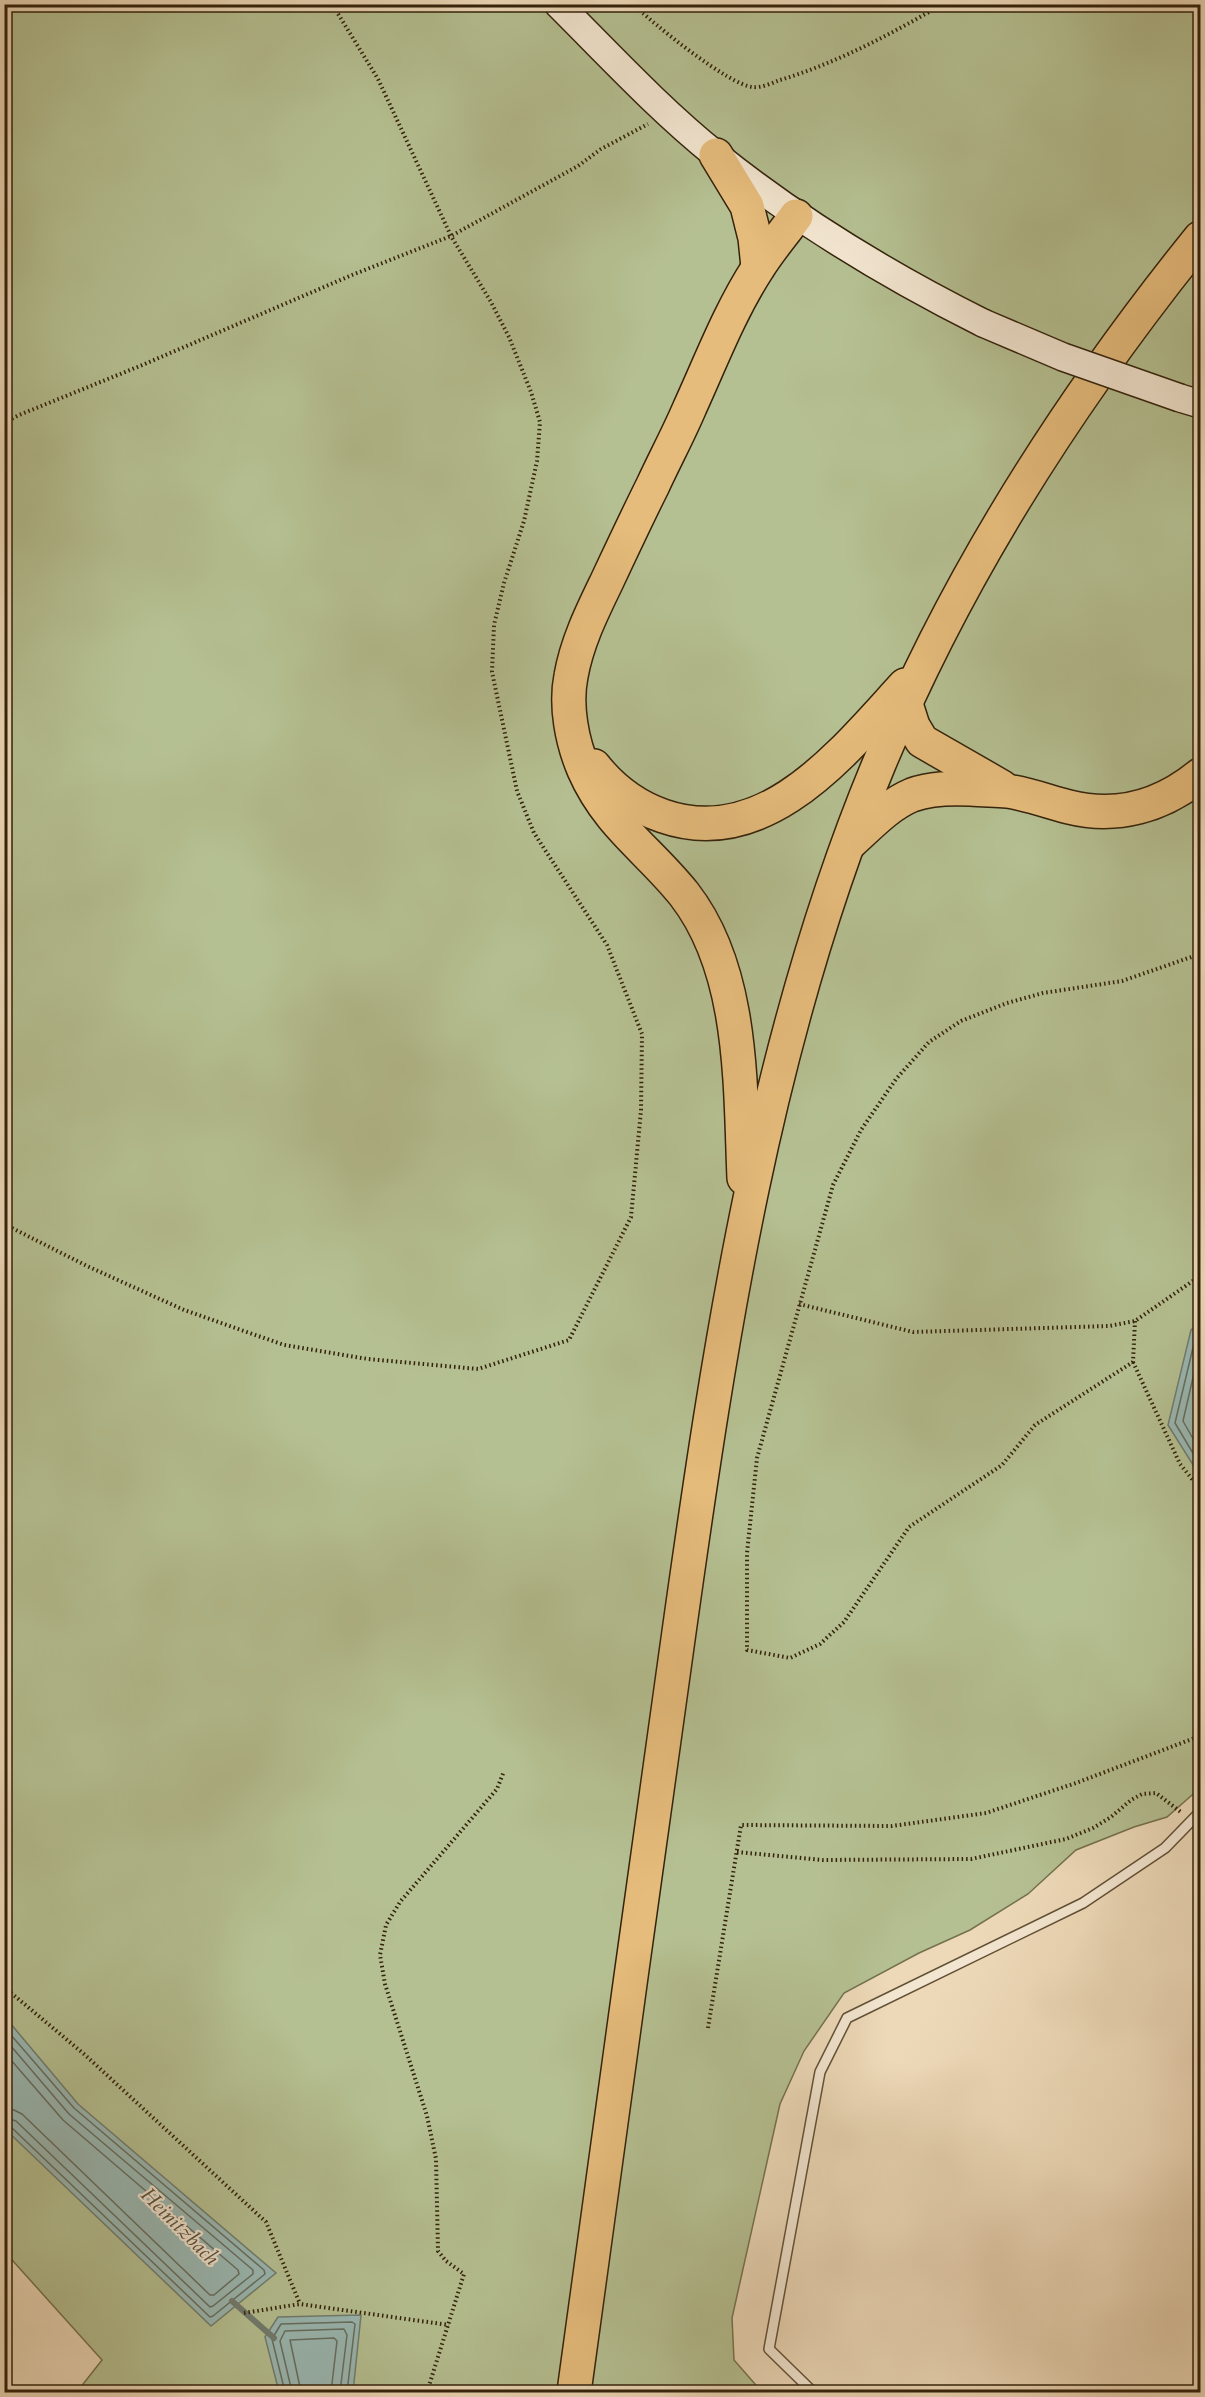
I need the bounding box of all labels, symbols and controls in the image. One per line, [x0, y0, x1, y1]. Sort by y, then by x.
water label: Heinitzbach [134, 2181, 225, 2272]

